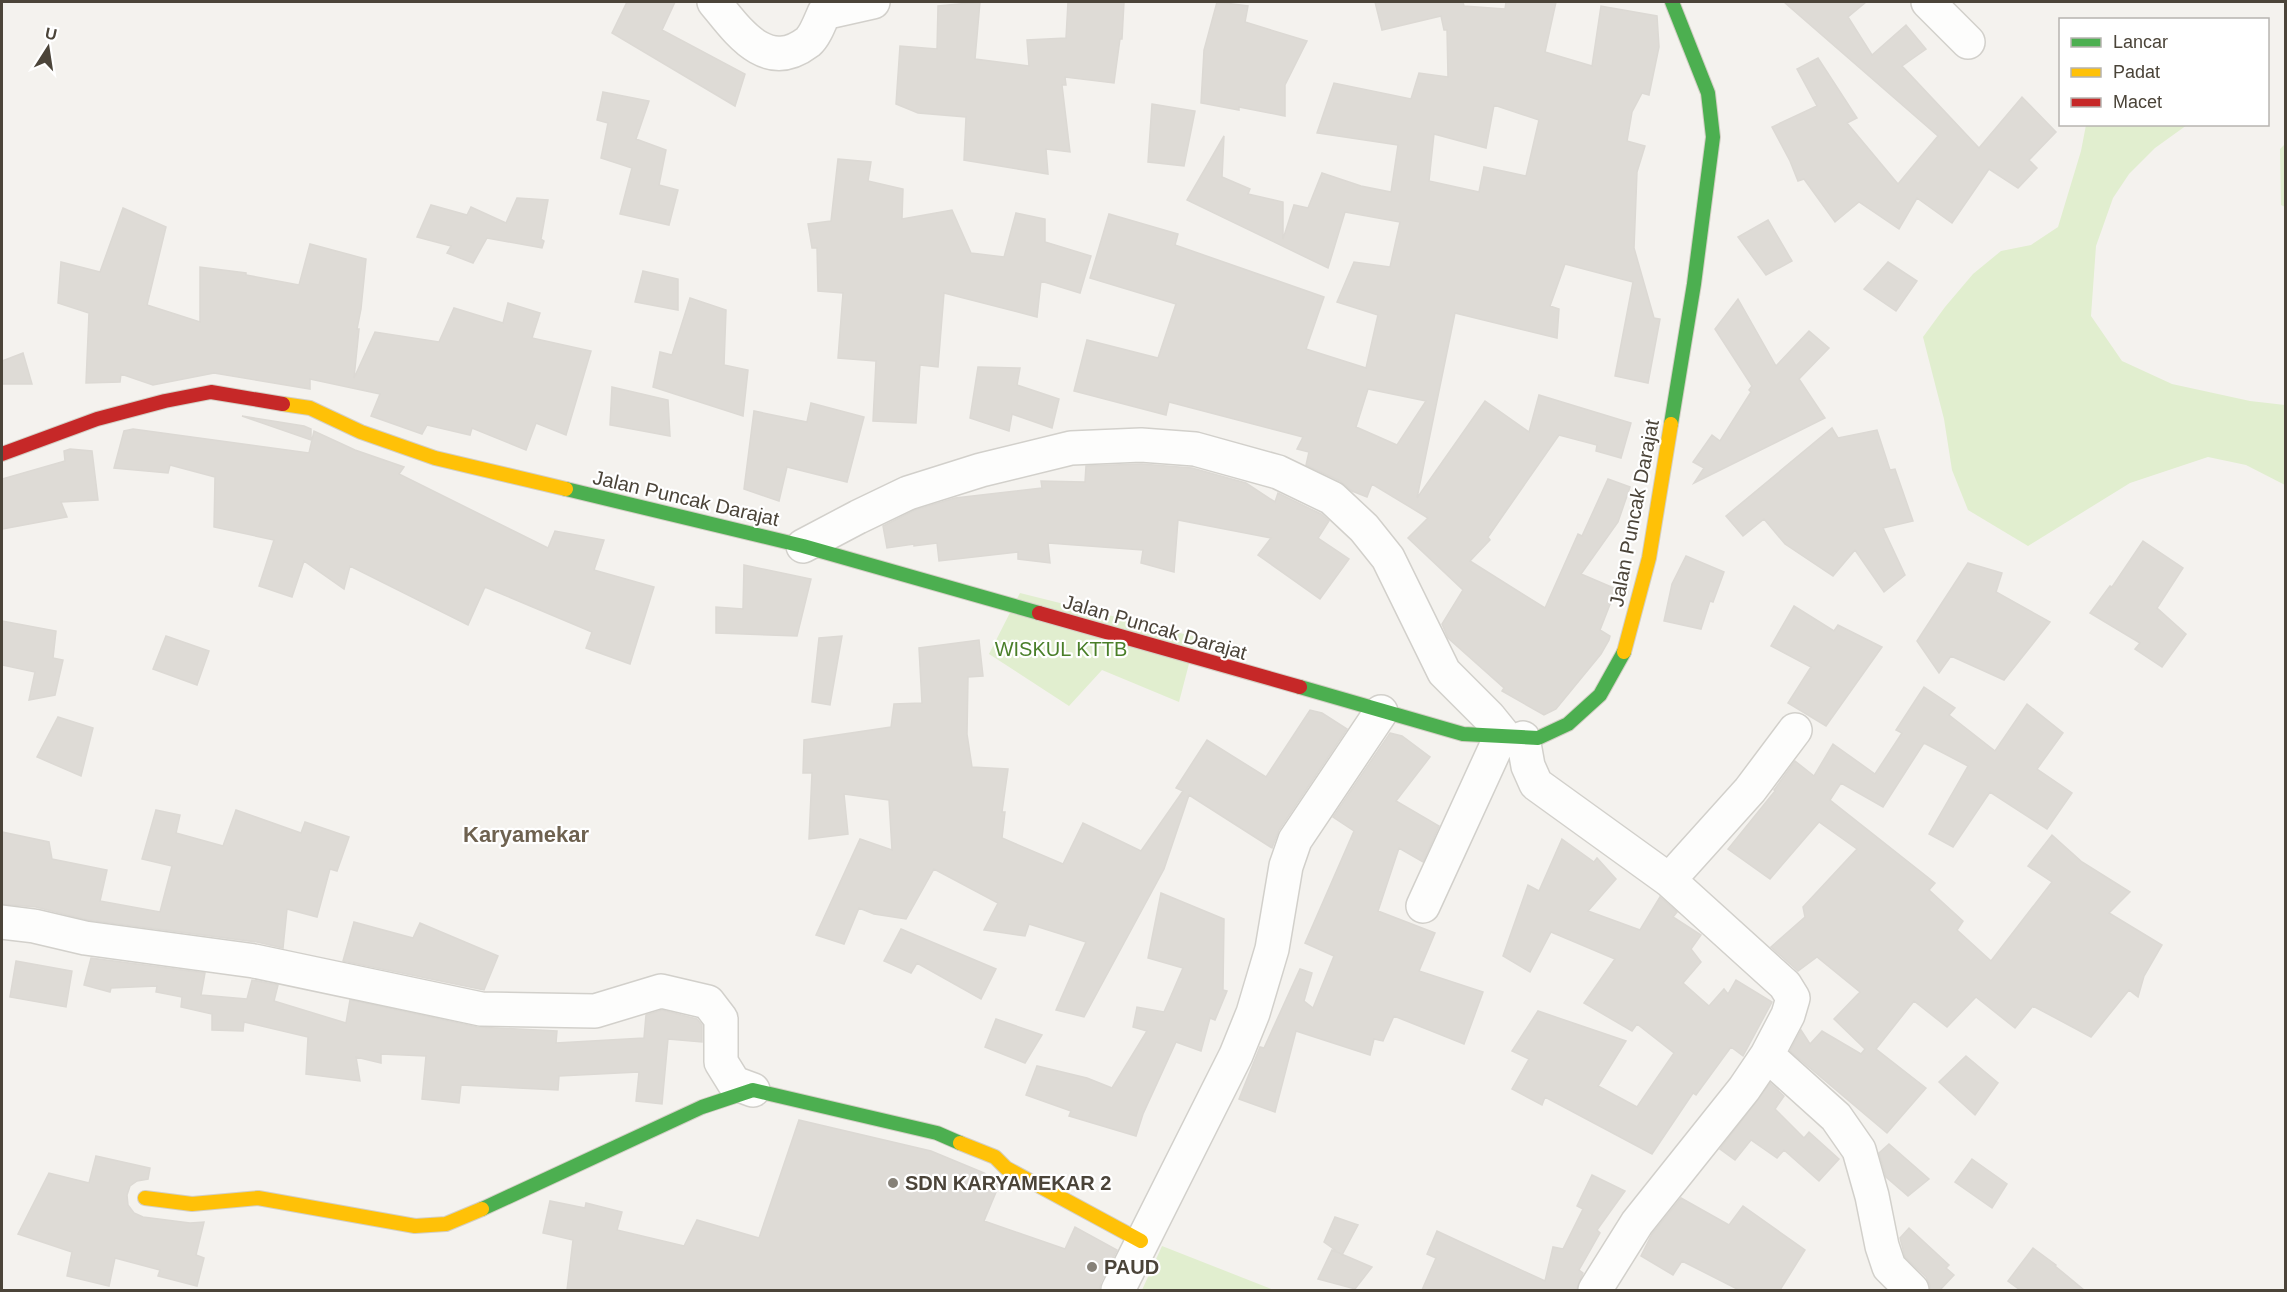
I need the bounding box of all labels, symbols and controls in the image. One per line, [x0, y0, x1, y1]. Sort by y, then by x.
north arrow [18, 18, 78, 78]
legend [2059, 18, 2269, 126]
text: U [44, 24, 58, 43]
text: Lancar [2113, 32, 2168, 52]
text: Padat [2113, 62, 2160, 82]
text: Macet [2113, 92, 2162, 112]
street label: Jalan Puncak Darajat [1605, 417, 1663, 608]
street label: Jalan Puncak Darajat [591, 466, 782, 530]
street label: Jalan Puncak Darajat [1061, 590, 1250, 664]
park label: WISKUL KTTB [995, 638, 1127, 660]
district label: Karyamekar [463, 822, 589, 847]
place label: SDN KARYAMEKAR 2 [905, 1172, 1111, 1194]
marker: SDN KARYAMEKAR 2 [886, 1176, 900, 1190]
place label: PAUD [1104, 1256, 1159, 1278]
marker: PAUD [1085, 1260, 1099, 1274]

